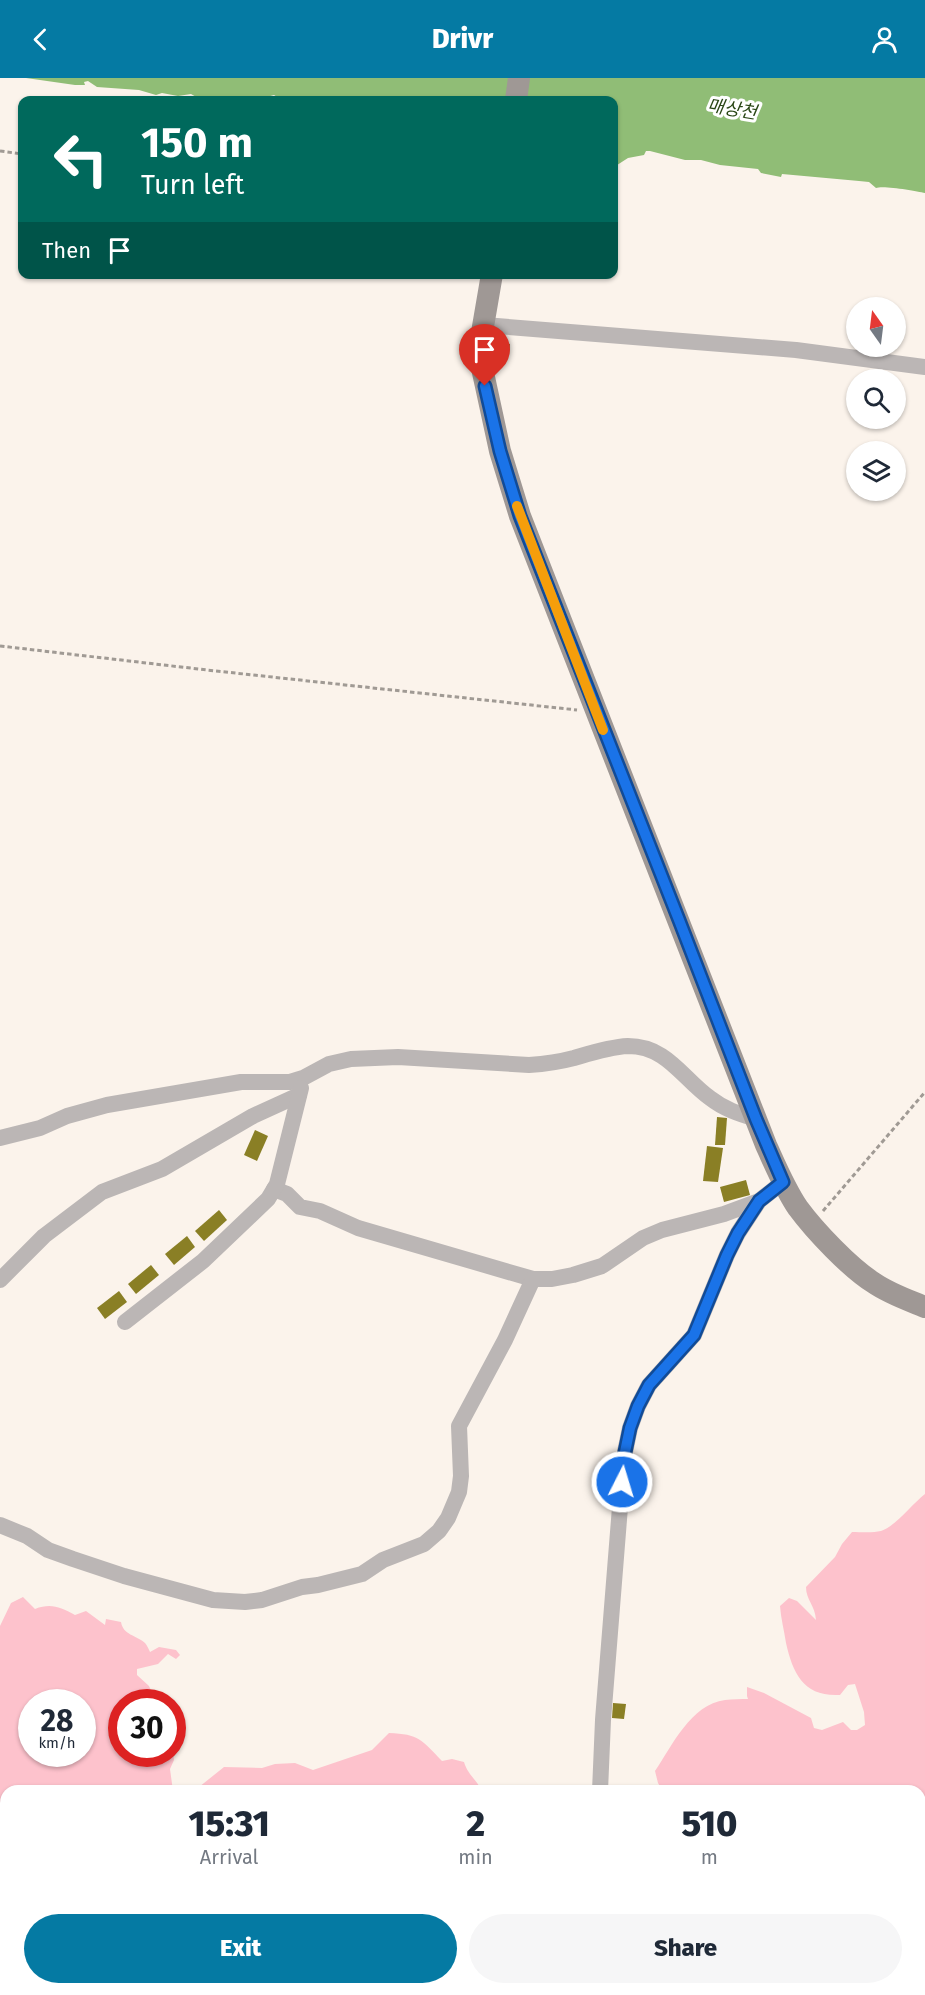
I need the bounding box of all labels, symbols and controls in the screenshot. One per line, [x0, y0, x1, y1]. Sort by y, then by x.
icon: back [24, 23, 57, 56]
text: Drivr [432, 23, 493, 55]
icon: person [868, 23, 901, 56]
water label: 매상천 [706, 94, 761, 124]
text: 150 m [141, 118, 253, 168]
icon: left [42, 120, 120, 198]
text: Turn left [141, 169, 244, 201]
icon: arrive [103, 234, 136, 267]
text: Then [42, 237, 91, 264]
north arrow [846, 297, 906, 357]
map controls [846, 297, 906, 501]
pin [459, 324, 510, 386]
icon: arrive [468, 333, 501, 366]
button: search [846, 369, 906, 429]
button: layers [846, 441, 906, 501]
position arrow [590, 1450, 654, 1514]
speed limit sign: 30 [108, 1689, 186, 1767]
text: 28 [41, 1703, 73, 1739]
text: km/h [38, 1734, 76, 1752]
text: 15:31 [189, 1802, 270, 1846]
text: 2 [466, 1802, 485, 1846]
text: 510 [681, 1802, 737, 1846]
text: Arrival [200, 1845, 258, 1869]
text: min [458, 1845, 493, 1869]
text: m [701, 1845, 718, 1869]
button: Exit [24, 1914, 457, 1983]
button: Share [469, 1914, 902, 1983]

